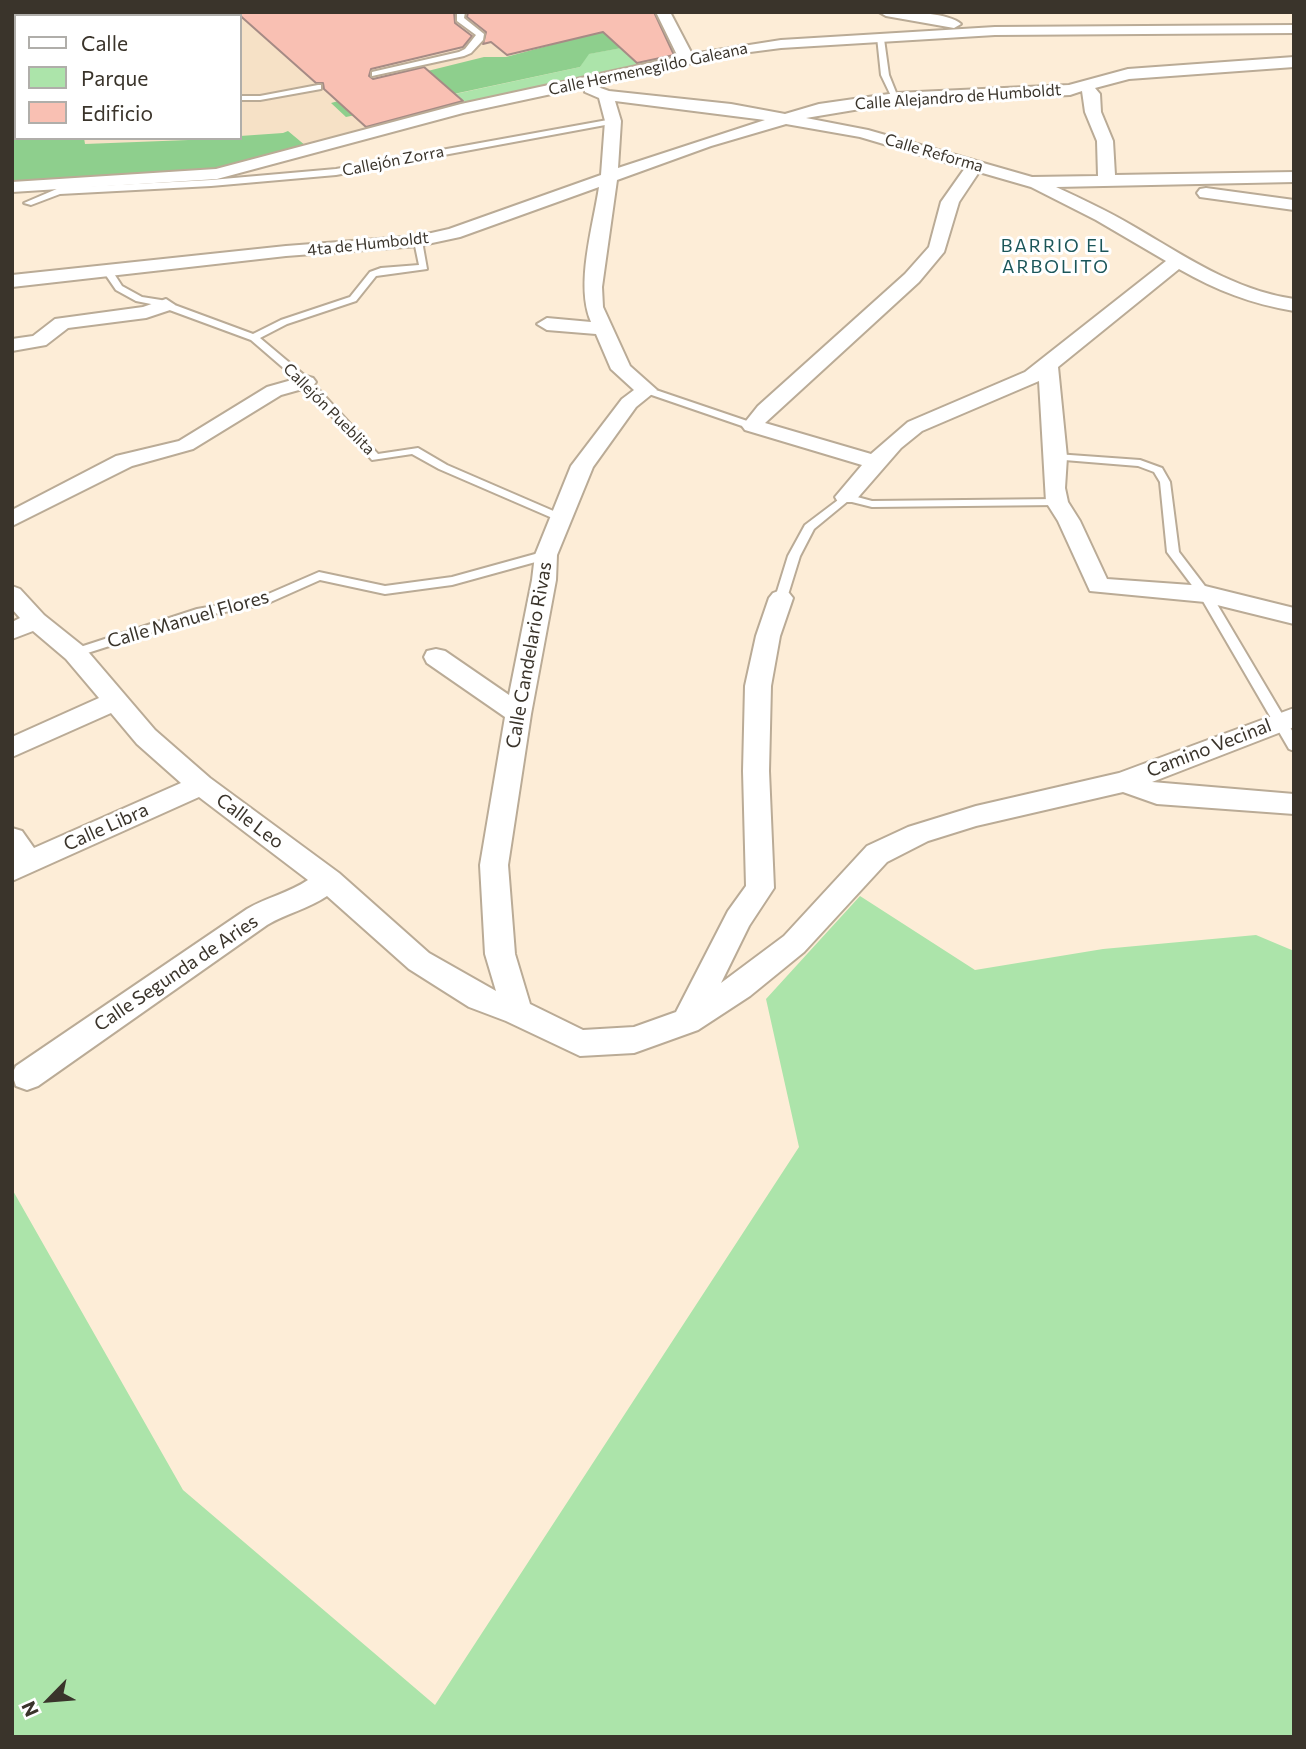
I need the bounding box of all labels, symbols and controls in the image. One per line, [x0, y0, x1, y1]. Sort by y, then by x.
legend [14, 14, 242, 140]
text: Calle [81, 30, 128, 55]
street label: Calle Hermenegildo Galeana [547, 39, 749, 99]
text: Parque [81, 65, 148, 90]
street label: Calle Alejandro de Humboldt [854, 80, 1062, 114]
text: Edificio [81, 100, 153, 125]
street label: Calle Reforma [882, 130, 986, 176]
street label: Callejón Zorra [341, 142, 445, 180]
street label: 4ta de Humboldt [306, 228, 430, 260]
district label: BARRIO EL ARBOLITO [1002, 235, 1110, 278]
street label: Callejón Pueblita [279, 359, 379, 459]
street label: Calle Candelario Rivas [501, 560, 557, 750]
street label: Calle Manuel Flores [104, 585, 272, 653]
street label: Camino Vecinal [1143, 714, 1275, 782]
street label: Calle Leo [212, 788, 288, 854]
street label: Calle Libra [60, 798, 152, 856]
street label: Calle Segunda de Aries [90, 910, 262, 1036]
north arrow [14, 1665, 84, 1735]
text: N [16, 1698, 43, 1720]

